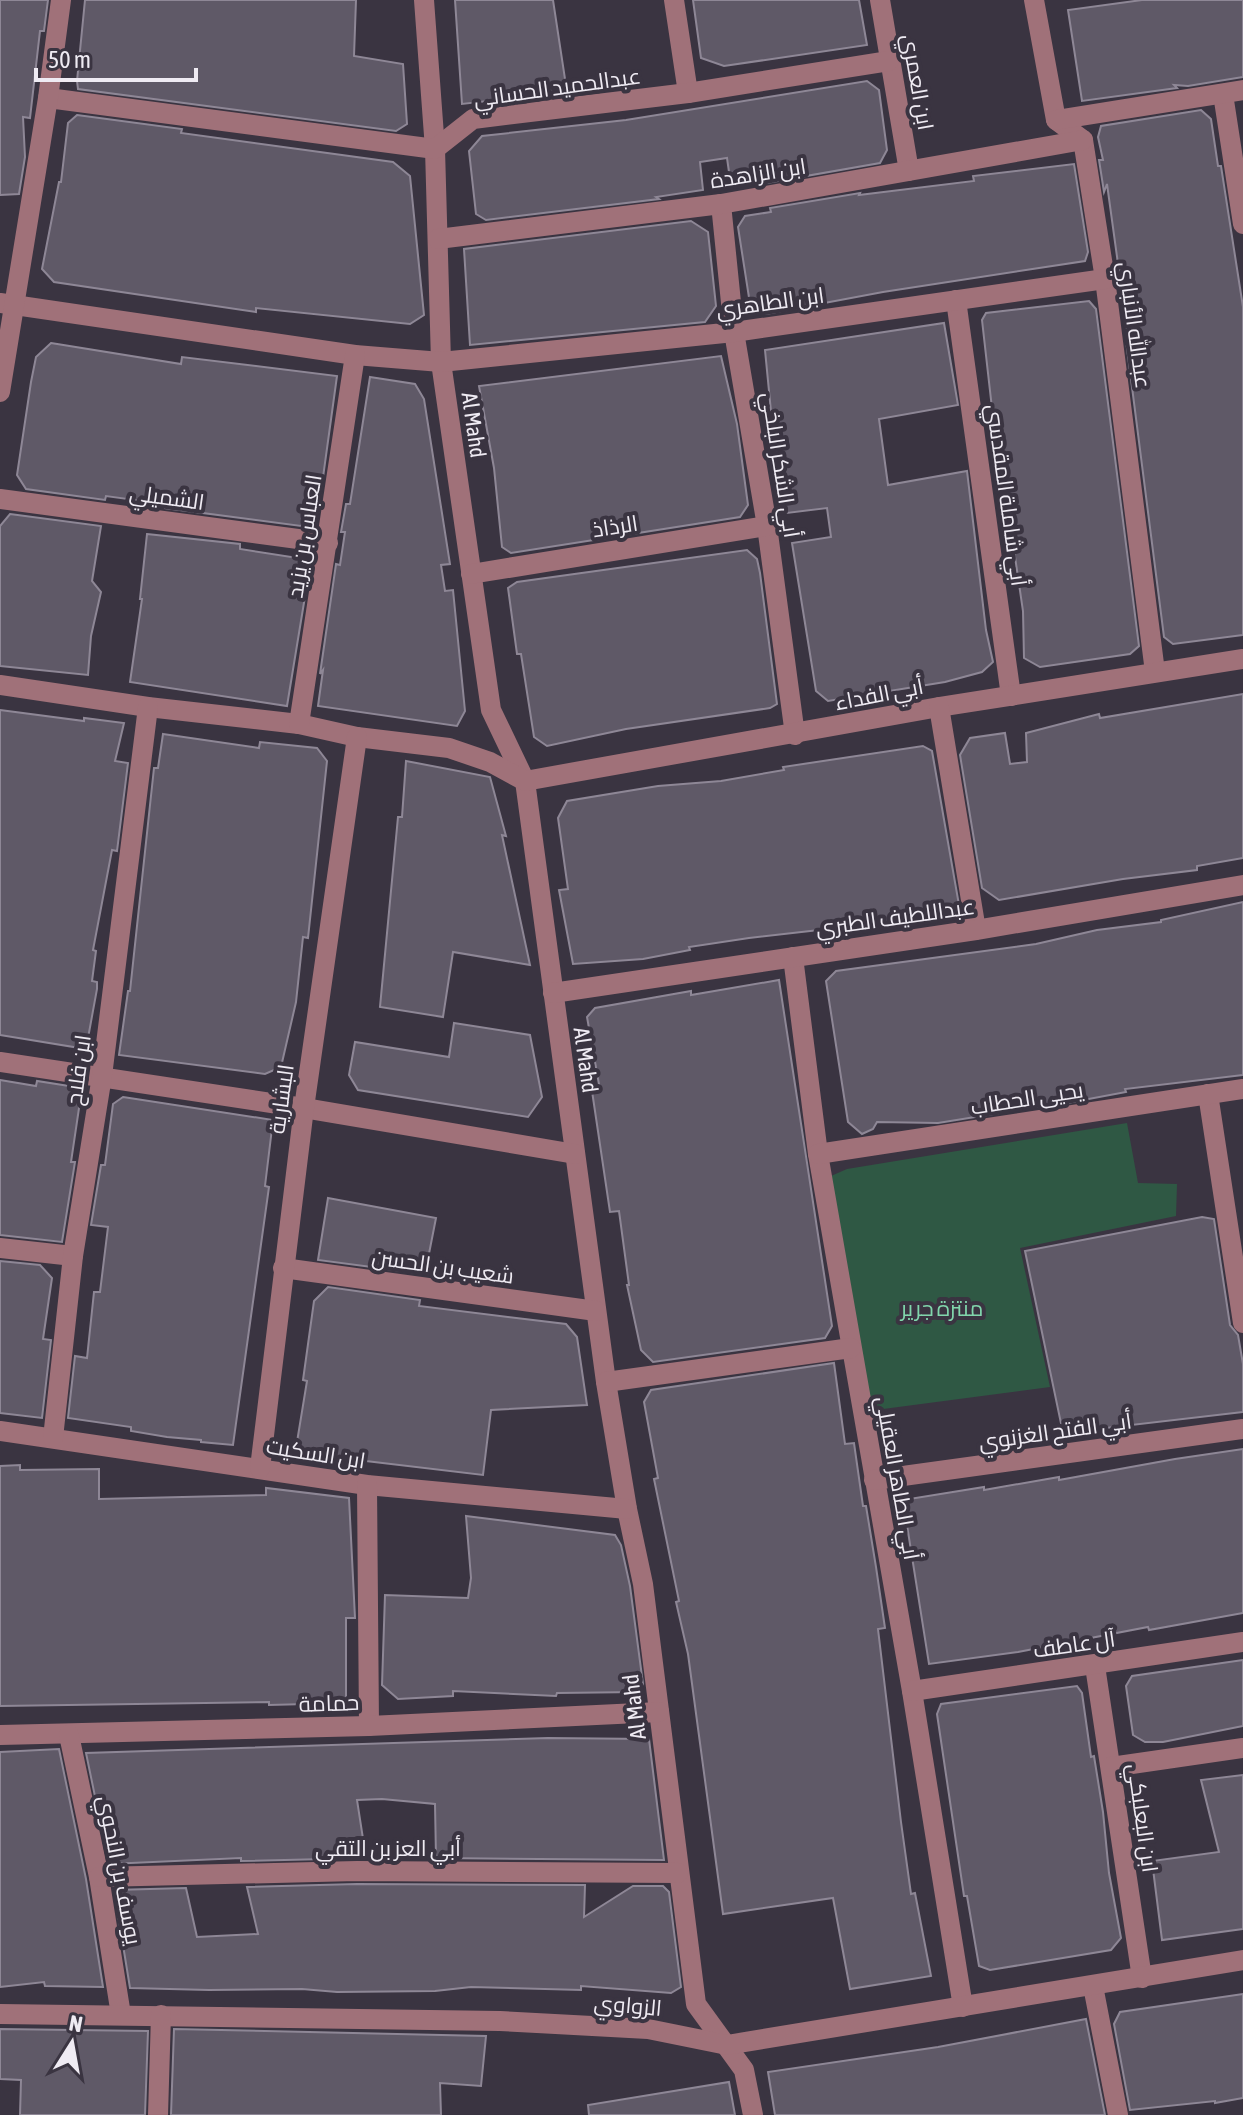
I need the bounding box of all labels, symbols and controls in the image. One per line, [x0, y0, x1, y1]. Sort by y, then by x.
scale bar [36, 32, 196, 82]
street label: ابن العمري [893, 32, 939, 133]
text: 50 m [48, 46, 91, 73]
street label: عبدالحميد الحساني [472, 62, 643, 116]
street label: ابن الزاهدة [708, 153, 808, 194]
street label: عبدالله الأنباري [1109, 260, 1158, 391]
street label: ابن الطاهري [714, 282, 826, 326]
street label: أبي الشكر البلخي [753, 390, 805, 540]
street label: Al Mahd [457, 391, 491, 459]
street label: أبي شاملة المقدسي [977, 402, 1033, 588]
street label: العباس بن يزيد [281, 472, 328, 600]
street label: الشميلي [127, 479, 206, 519]
street label: الرذاذ [590, 510, 640, 542]
street label: أبي الفداء [832, 673, 926, 719]
street label: عبداللطيف الطبري [814, 893, 977, 945]
street label: Al Mahd [569, 1026, 603, 1094]
street label: ابن فلاح [60, 1033, 98, 1107]
street label: البشارية [263, 1063, 299, 1135]
street label: يحيى الحطاب [969, 1076, 1085, 1121]
street label: شعيب بن الحسن [370, 1243, 516, 1290]
park label: منتزة جرير [899, 1295, 983, 1321]
street label: أبي الطاهر العقيلي [867, 1394, 925, 1563]
street label: أبي الفتح الغزنوي [977, 1407, 1134, 1459]
street label: ابن السكيت [264, 1432, 367, 1475]
street label: آل عاطف [1031, 1625, 1117, 1663]
street label: Al Mahd [617, 1673, 651, 1741]
street label: حمامة [298, 1689, 360, 1717]
street label: ابن البعلبكي [1119, 1762, 1164, 1875]
street label: يوسف بن النحوي [89, 1793, 147, 1948]
street label: أبي العز بن التقي [315, 1835, 461, 1865]
street label: الزواوي [593, 1989, 663, 2025]
north arrow [32, 2003, 112, 2083]
text: N [67, 2009, 85, 2037]

